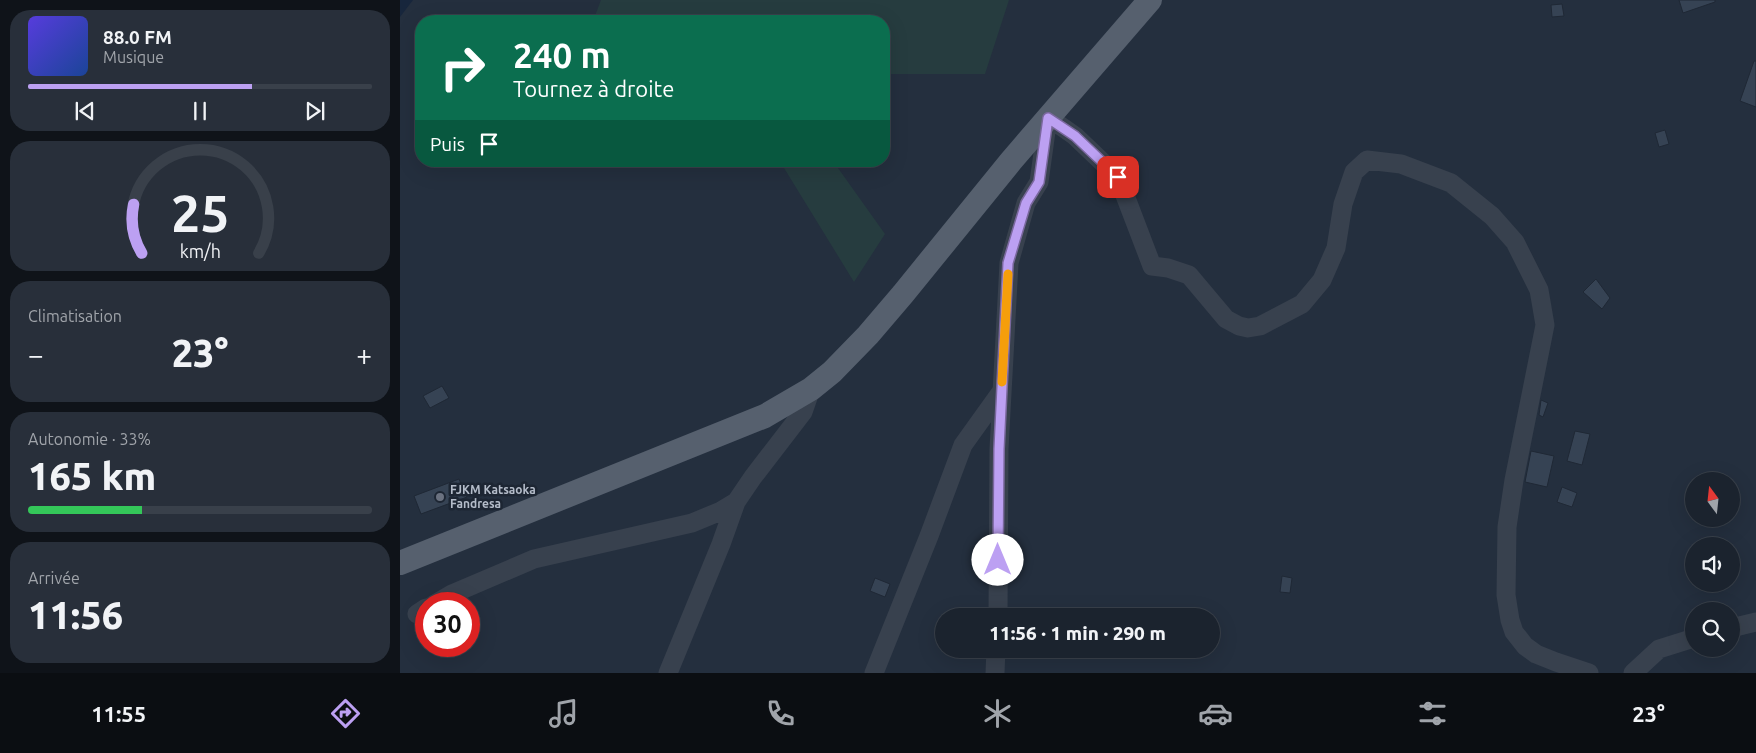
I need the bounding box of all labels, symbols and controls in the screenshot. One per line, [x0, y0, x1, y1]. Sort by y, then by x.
text: 88.0 FM [103, 26, 172, 48]
icon: right [430, 35, 495, 100]
text: 240 m [513, 35, 611, 75]
text: Musique [103, 48, 164, 66]
text: Tournez à droite [513, 76, 674, 101]
icon: previous [71, 97, 99, 125]
icon: pause [186, 97, 214, 125]
icon: next [301, 97, 329, 125]
icon: arrive [475, 130, 503, 158]
text: Puis [430, 133, 465, 155]
pin [1097, 156, 1139, 198]
icon: arrive [1104, 163, 1132, 191]
text: 25 [171, 184, 229, 242]
text: km/h [179, 241, 221, 261]
text: Climatisation [28, 307, 122, 325]
text: 23° [172, 332, 228, 374]
text: − [28, 339, 44, 370]
text: + [356, 339, 372, 370]
text: Autonomie · 33% [28, 430, 151, 448]
text: 165 km [28, 455, 156, 497]
north arrow [1685, 472, 1740, 528]
map controls [1685, 472, 1740, 657]
place label: FJKM Katsaoka Fandresa [450, 483, 536, 510]
marker: FJKM Katsaoka Fandresa [434, 491, 446, 503]
position arrow [971, 533, 1023, 585]
button: sound [1685, 537, 1740, 592]
text: Arrivée [28, 569, 80, 587]
speed limit sign: 30 [415, 592, 480, 657]
text: 11:56 [28, 594, 123, 636]
button: search [1685, 602, 1740, 657]
text: 11:56 · 1 min · 290 m [989, 622, 1166, 644]
icon: directions [328, 696, 363, 731]
icon: music [546, 696, 581, 731]
icon: phone [763, 696, 798, 731]
icon: climate [980, 696, 1015, 731]
icon: car [1198, 696, 1233, 731]
icon: filters [1415, 696, 1450, 731]
text: 11:55 [91, 701, 146, 726]
text: 23° [1632, 701, 1665, 726]

